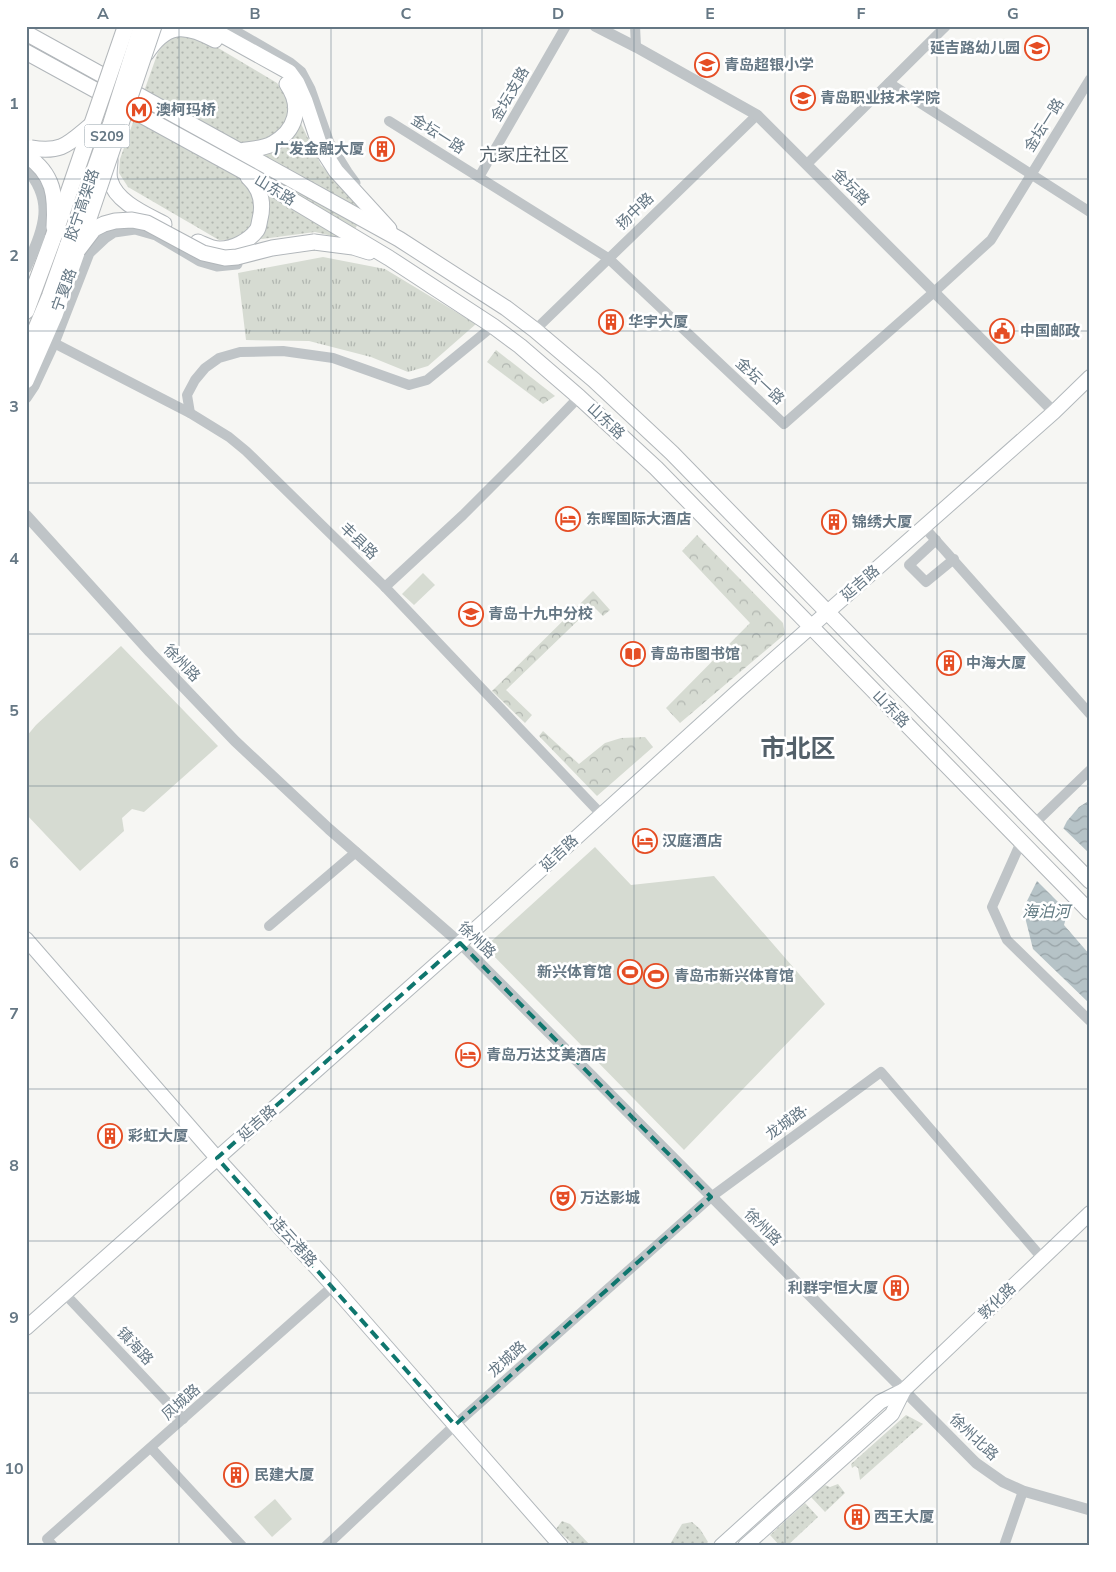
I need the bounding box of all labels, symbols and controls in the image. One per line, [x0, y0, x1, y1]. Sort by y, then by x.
text: A [97, 3, 109, 25]
text: B [249, 3, 261, 25]
text: C [401, 3, 412, 25]
text: D [552, 3, 564, 25]
text: E [705, 3, 715, 25]
text: F [857, 3, 866, 25]
text: G [1007, 3, 1019, 25]
school or university icon: 延吉路幼儿园 [1024, 35, 1050, 61]
place label: 延吉路幼儿园 [930, 38, 1020, 58]
school or university icon: 青岛超银小学 [694, 52, 720, 78]
place label: 青岛超银小学 [724, 55, 814, 75]
street label: 金坛支路 [486, 63, 534, 125]
school or university icon: 青岛职业技术学院 [790, 85, 816, 111]
place label: 青岛职业技术学院 [820, 88, 940, 108]
text: 1 [9, 93, 19, 115]
street label: 金坛一路 [1020, 94, 1068, 156]
metro station icon: 澳柯玛桥 [126, 97, 152, 123]
place label: 澳柯玛桥 [156, 100, 216, 120]
street label: 金坛一路 [407, 110, 469, 158]
road number: S209 [84, 124, 130, 148]
building icon: 广发金融大厦 [369, 136, 395, 162]
place label: 广发金融大厦 [274, 139, 364, 159]
district label: 亢家庄社区 [479, 143, 569, 167]
street label: 金坛路 [828, 164, 874, 210]
street label: 胶宁高架路 [60, 166, 104, 244]
street label: 山东路 [251, 170, 299, 210]
street label: 扬中路 [612, 188, 658, 234]
text: 2 [9, 245, 19, 267]
street label: 宁夏路 [47, 265, 81, 315]
building icon: 华宇大厦 [598, 309, 624, 335]
place label: 华宇大厦 [628, 312, 688, 332]
public building icon: 中国邮政 [989, 318, 1015, 344]
place label: 中国邮政 [1020, 321, 1080, 341]
street label: 金坛一路 [731, 353, 789, 409]
text: 3 [9, 396, 19, 418]
street label: 山东路 [583, 398, 629, 444]
hotel icon: 东晖国际大酒店 [555, 506, 581, 532]
place label: 东晖国际大酒店 [586, 509, 691, 529]
building icon: 锦绣大厦 [821, 509, 847, 535]
place label: 锦绣大厦 [852, 512, 912, 532]
street label: 丰县路 [336, 518, 382, 564]
text: 4 [9, 548, 19, 570]
street label: 延吉路 [836, 561, 884, 605]
school or university icon: 青岛十九中分校 [458, 601, 484, 627]
place label: 青岛十九中分校 [488, 604, 593, 624]
street label: 徐州路 [159, 640, 205, 686]
library icon: 青岛市图书馆 [620, 641, 646, 667]
place label: 青岛市图书馆 [650, 644, 740, 664]
building icon: 中海大厦 [936, 650, 962, 676]
place label: 中海大厦 [966, 653, 1026, 673]
street label: 山东路 [868, 686, 914, 732]
text: 5 [9, 700, 19, 722]
district label: 市北区 [760, 732, 836, 766]
hotel icon: 汉庭酒店 [632, 828, 658, 854]
street label: 延吉路 [536, 830, 582, 876]
place label: 汉庭酒店 [662, 831, 722, 851]
text: 6 [9, 852, 19, 874]
water label: 海泊河 [1022, 901, 1073, 923]
street label: 徐州路 [454, 917, 500, 963]
sports icon: 新兴体育馆 [617, 959, 643, 985]
place label: 新兴体育馆 [537, 962, 612, 982]
sports icon: 青岛市新兴体育馆 [643, 963, 669, 989]
place label: 青岛市新兴体育馆 [674, 966, 794, 986]
text: 7 [9, 1003, 19, 1025]
hotel icon: 青岛万达艾美酒店 [455, 1042, 481, 1068]
place label: 青岛万达艾美酒店 [486, 1045, 606, 1065]
street label: 龙城路· [762, 1100, 812, 1144]
street label: 延吉路 [233, 1101, 281, 1145]
building icon: 彩虹大厦 [97, 1123, 123, 1149]
place label: 彩虹大厦 [128, 1126, 188, 1146]
text: 8 [9, 1155, 19, 1177]
theatre icon: 万达影城 [550, 1185, 576, 1211]
place label: 万达影城 [580, 1188, 640, 1208]
street label: 徐州路 [740, 1204, 786, 1250]
street label: 连云港路 [266, 1213, 322, 1271]
building icon: 利群宇恒大厦 [883, 1275, 909, 1301]
place label: 利群宇恒大厦 [788, 1278, 878, 1298]
street label: 敦化路 [974, 1278, 1020, 1324]
text: 9 [9, 1307, 19, 1329]
street label: 镇海路 [112, 1323, 158, 1369]
street label: 龙城路 [484, 1337, 530, 1381]
street label: 凤城路 [158, 1380, 204, 1424]
street label: 徐州北路 [945, 1409, 1003, 1465]
text: 10 [4, 1458, 24, 1480]
building icon: 民建大厦 [223, 1462, 249, 1488]
place label: 民建大厦 [254, 1465, 314, 1485]
building icon: 西王大厦 [844, 1504, 870, 1530]
place label: 西王大厦 [874, 1507, 934, 1527]

